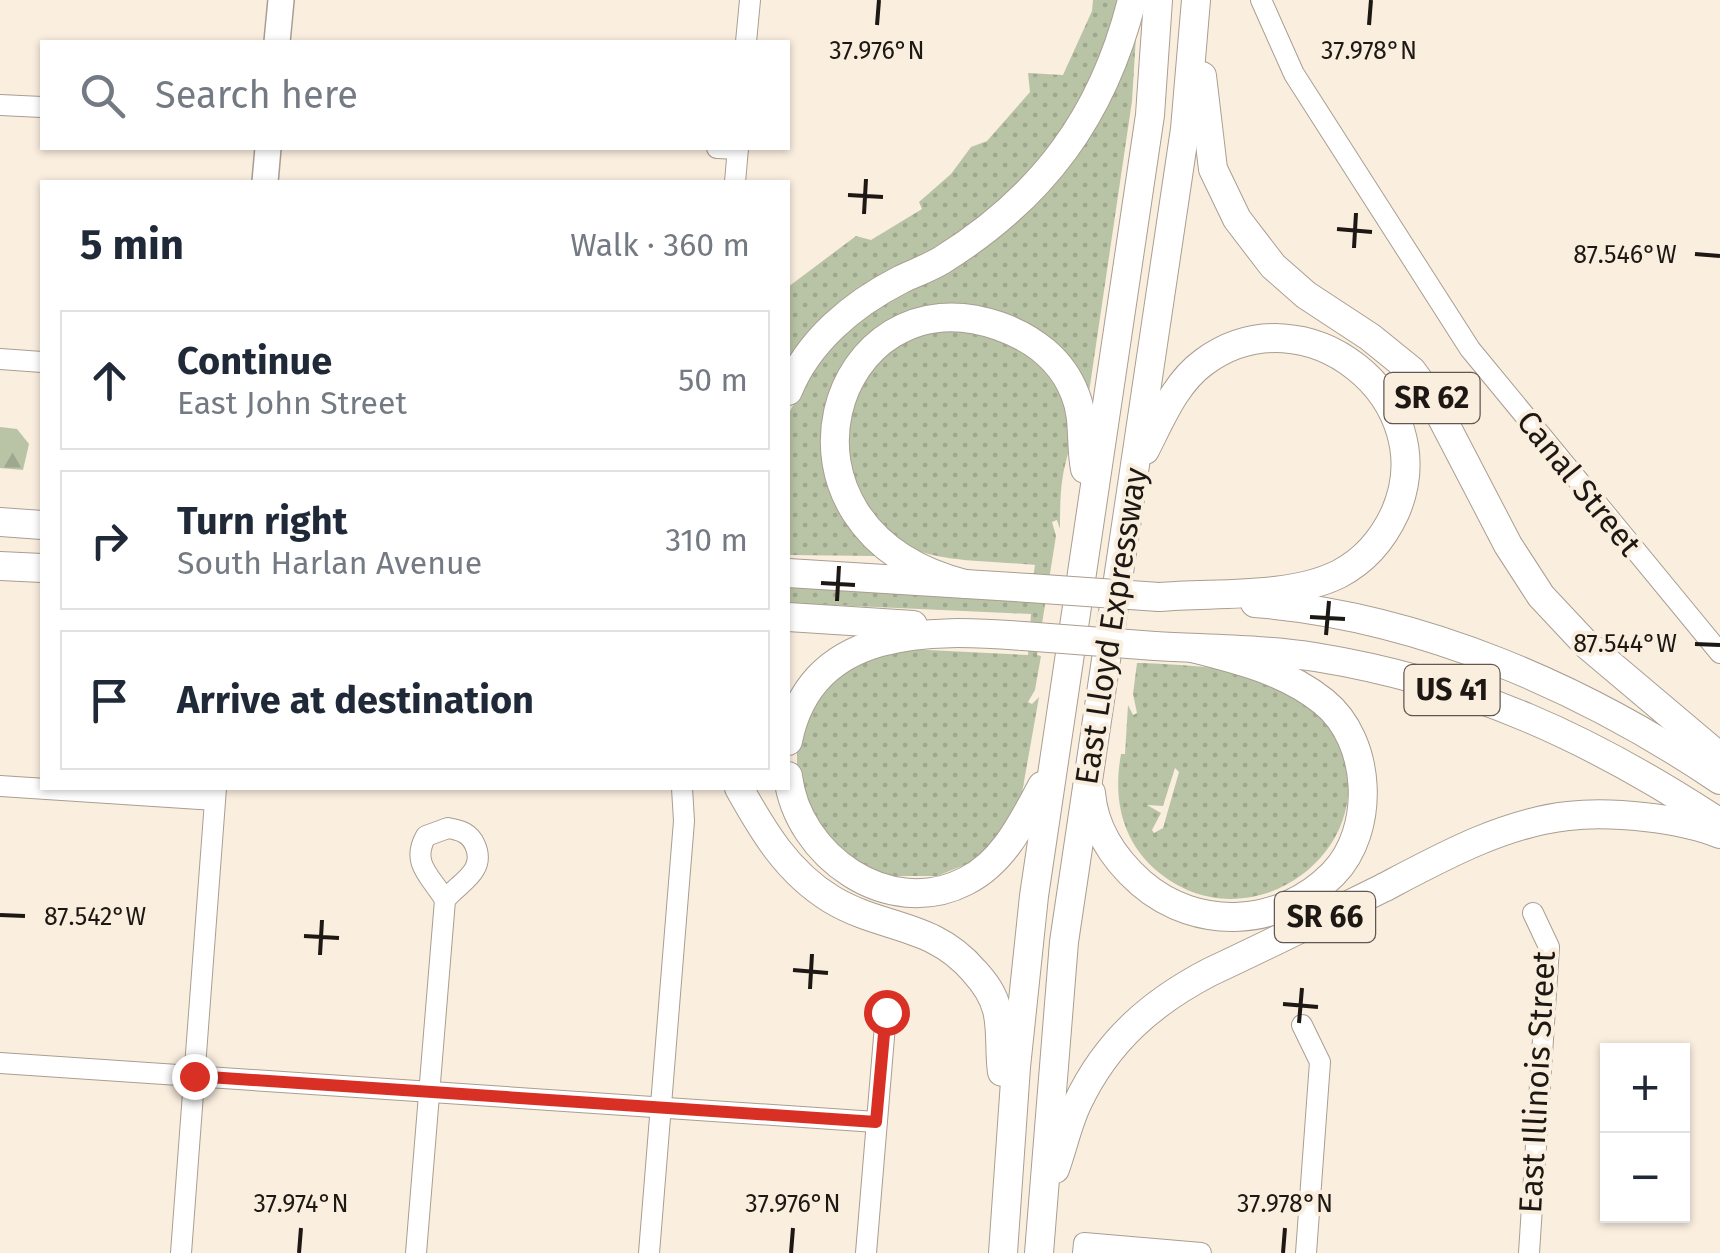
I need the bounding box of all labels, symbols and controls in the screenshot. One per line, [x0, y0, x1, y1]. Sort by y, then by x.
text: 37.976°N [829, 36, 925, 66]
text: 37.978°N [1321, 36, 1417, 66]
search box [40, 40, 790, 150]
icon: search [75, 68, 130, 123]
text: Search here [155, 72, 358, 118]
text: 5 min [80, 220, 184, 270]
text: Walk · 360 m [570, 226, 750, 264]
text: 87.546°W [1573, 240, 1677, 270]
text: Continue [177, 338, 332, 384]
icon: ahead [82, 353, 137, 408]
text: 50 m [678, 361, 748, 399]
road number: SR 62 [1384, 373, 1480, 423]
text: East John Street [177, 384, 407, 422]
street label: Canal Street [1509, 403, 1649, 564]
street label: East Lloyd Expressway [1067, 465, 1155, 787]
text: Turn right [177, 498, 347, 544]
icon: right [82, 513, 137, 568]
text: 310 m [665, 521, 748, 559]
text: South Harlan Avenue [177, 544, 482, 582]
text: 87.544°W [1573, 629, 1677, 659]
road number: US 41 [1404, 665, 1500, 715]
icon: arrive [82, 673, 137, 728]
text: Arrive at destination [177, 677, 534, 723]
road number: SR 66 [1275, 892, 1375, 942]
text: 87.542°W [44, 902, 146, 932]
street label: East Illinois Street [1511, 949, 1563, 1214]
route start [864, 990, 910, 1036]
map controls [1600, 1043, 1690, 1223]
button: + [1600, 1043, 1690, 1133]
route end [172, 1054, 218, 1100]
button: − [1600, 1133, 1690, 1223]
text: 37.974°N [253, 1189, 349, 1219]
text: 37.976°N [745, 1189, 841, 1219]
text: 37.978°N [1237, 1189, 1333, 1219]

